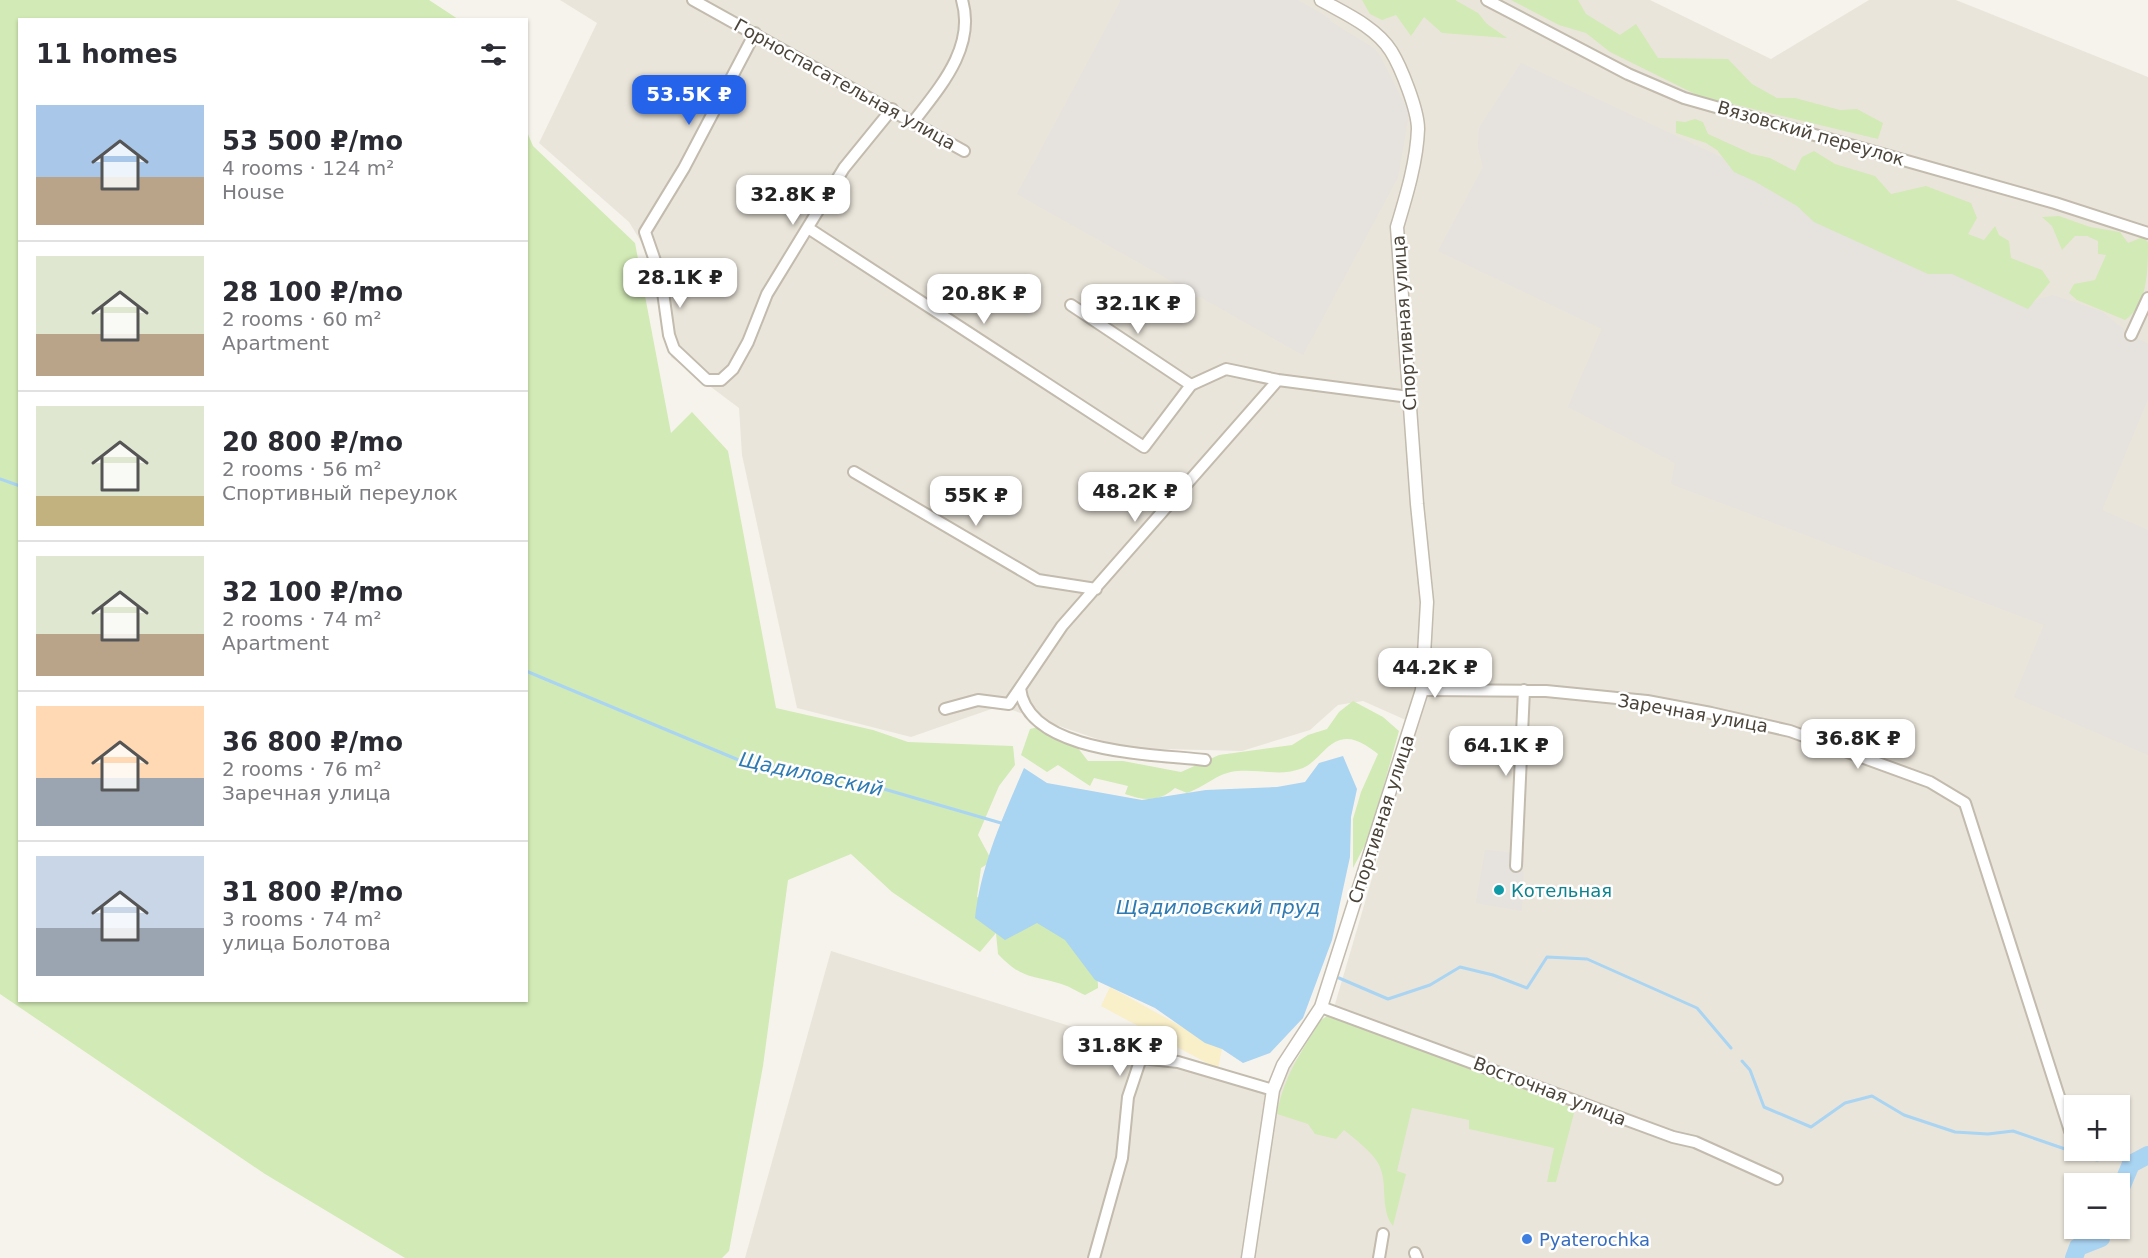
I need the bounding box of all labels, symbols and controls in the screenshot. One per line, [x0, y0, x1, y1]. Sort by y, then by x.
street label: Горноспасательная улица [731, 14, 959, 154]
icon: filters [477, 38, 510, 71]
text: 11 homes [36, 39, 178, 69]
pin: 53.5K ₽ [634, 75, 744, 126]
text: 53.5K ₽ [646, 82, 732, 106]
street label: Вязовский переулок [1715, 96, 1907, 170]
text: 53 500 ₽/mo [222, 126, 403, 156]
icon: home [84, 129, 156, 201]
text: 4 rooms · 124 m² [222, 156, 394, 180]
pin: 32.8K ₽ [738, 175, 848, 226]
text: House [222, 180, 285, 204]
text: 32.8K ₽ [750, 182, 836, 206]
street label: Спортивная улица [1387, 234, 1421, 412]
pin: 28.1K ₽ [625, 258, 735, 309]
text: 28.1K ₽ [637, 265, 723, 289]
pin: 20.8K ₽ [929, 274, 1039, 325]
text: 28 100 ₽/mo [222, 277, 403, 307]
icon: home [84, 280, 156, 352]
text: 20.8K ₽ [941, 281, 1027, 305]
pin: 32.1K ₽ [1083, 284, 1193, 335]
text: 32.1K ₽ [1095, 291, 1181, 315]
text: 2 rooms · 60 m² [222, 307, 382, 331]
text: Apartment [222, 331, 329, 355]
text: 20 800 ₽/mo [222, 427, 403, 457]
icon: home [84, 430, 156, 502]
text: 2 rooms · 56 m² [222, 457, 382, 481]
pin: 48.2K ₽ [1080, 472, 1190, 523]
pin: 55K ₽ [934, 476, 1018, 527]
text: 48.2K ₽ [1092, 479, 1178, 503]
text: Спортивный переулок [222, 481, 458, 505]
text: 55K ₽ [944, 483, 1008, 507]
text: 32 100 ₽/mo [222, 577, 403, 607]
icon: home [84, 580, 156, 652]
text: 2 rooms · 74 m² [222, 607, 382, 631]
text: Apartment [222, 631, 329, 655]
pin: 44.2K ₽ [1380, 648, 1490, 699]
text: 44.2K ₽ [1392, 655, 1478, 679]
street label: Заречная улица [1616, 689, 1770, 737]
pin: 36.8K ₽ [1803, 719, 1913, 770]
pin: 64.1K ₽ [1451, 726, 1561, 777]
text: 36.8K ₽ [1815, 726, 1901, 750]
text: 36 800 ₽/mo [222, 727, 403, 757]
icon: home [84, 730, 156, 802]
street label: Спортивная улица [1344, 732, 1418, 906]
text: 64.1K ₽ [1463, 733, 1549, 757]
water label: Щадиловский [737, 747, 885, 801]
text: 2 rooms · 76 m² [222, 757, 382, 781]
text: Заречная улица [222, 781, 391, 805]
text: 31 800 ₽/mo [222, 877, 403, 907]
icon: home [84, 880, 156, 952]
place label: Котельная [1511, 880, 1612, 901]
marker: Котельная [1492, 883, 1506, 897]
water label: Щадиловский пруд [1116, 895, 1320, 919]
text: 3 rooms · 74 m² [222, 907, 382, 931]
text: улица Болотова [222, 931, 391, 955]
pin: 31.8K ₽ [1065, 1026, 1175, 1077]
text: 31.8K ₽ [1077, 1033, 1163, 1057]
street label: Восточная улица [1471, 1052, 1629, 1130]
map controls [2064, 1095, 2130, 1239]
button: + [2064, 1095, 2130, 1161]
button: − [2064, 1173, 2130, 1239]
place label: Pyaterochka [1539, 1229, 1650, 1250]
marker: Pyaterochka [1520, 1232, 1534, 1246]

